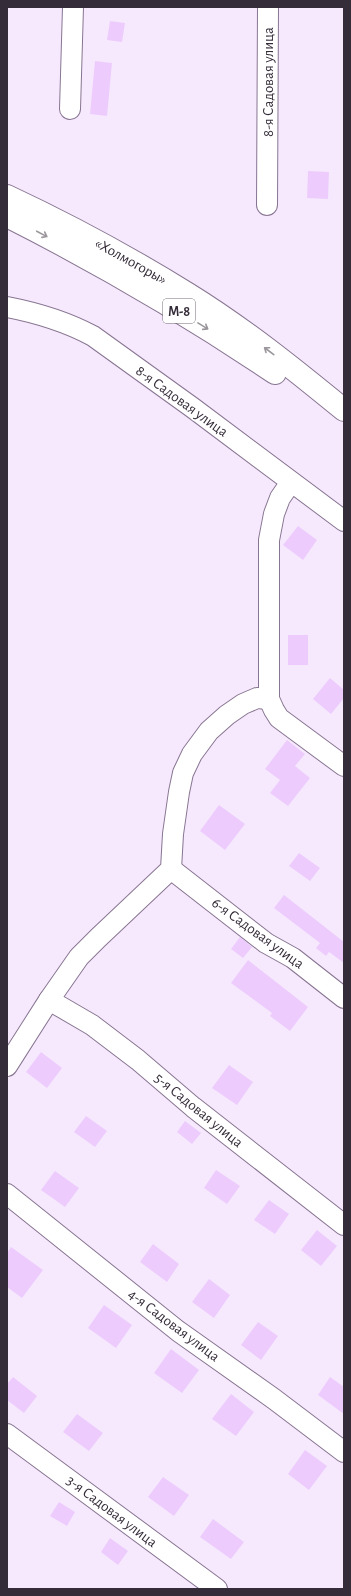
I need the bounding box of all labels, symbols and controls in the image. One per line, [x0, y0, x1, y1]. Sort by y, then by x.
street label: 8-я Садовая улица [261, 27, 276, 137]
one-way arrow [36, 231, 48, 238]
street label: «Холмогоры» [92, 236, 169, 287]
road number: М-8 [163, 299, 195, 323]
one-way arrow [197, 322, 208, 330]
one-way arrow [264, 347, 275, 355]
street label: 8-я Садовая улица [133, 363, 231, 440]
street label: 6-я Садовая улица [209, 895, 307, 972]
street label: 5-я Садовая улица [152, 1070, 246, 1151]
street label: 4-я Садовая улица [125, 1286, 222, 1365]
street label: 3-я Садовая улица [64, 1473, 160, 1550]

